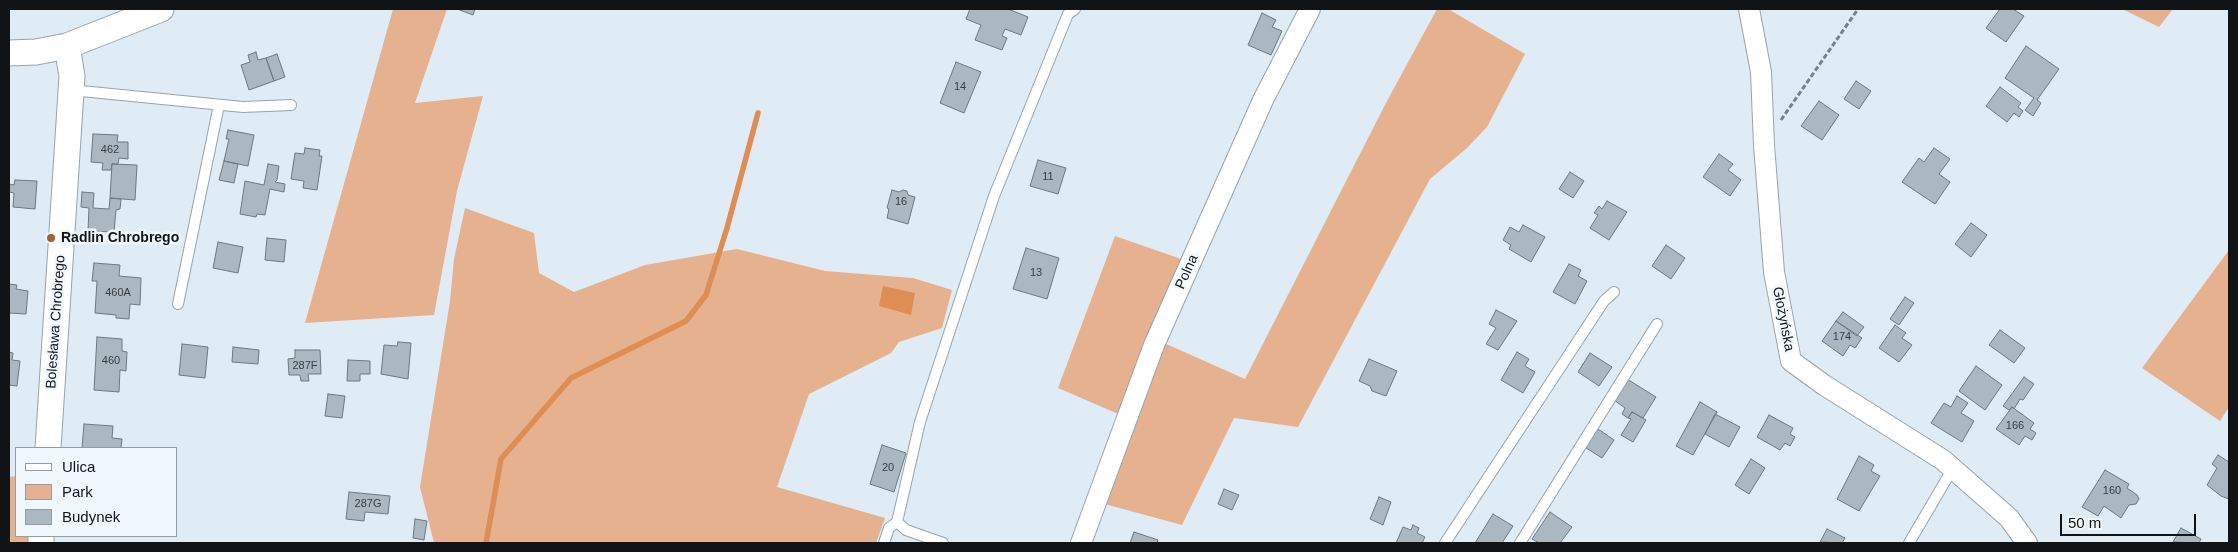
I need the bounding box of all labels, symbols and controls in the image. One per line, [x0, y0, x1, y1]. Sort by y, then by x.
house number: 14 [954, 80, 966, 94]
house number: 462 [101, 143, 119, 157]
house number: 11 [1042, 170, 1054, 184]
house number: 16 [895, 195, 907, 209]
place label: Radlin Chrobrego [61, 230, 179, 246]
marker: Radlin Chrobrego [45, 232, 57, 244]
street label: Polna [1172, 252, 1202, 292]
street label: Bolesława Chrobrego [43, 255, 69, 389]
house number: 13 [1030, 266, 1042, 280]
street label: Głożyńska [1769, 285, 1797, 353]
house number: 460A [105, 286, 131, 300]
house number: 174 [1833, 330, 1851, 344]
house number: 460 [102, 354, 120, 368]
house number: 287F [292, 359, 318, 373]
house number: 166 [2006, 419, 2024, 433]
legend [15, 447, 178, 537]
text: Ulica [62, 458, 95, 475]
house number: 20 [882, 461, 894, 475]
text: Park [62, 483, 93, 500]
house number: 160 [2103, 484, 2121, 498]
house number: 287G [355, 497, 381, 511]
scale bar [2063, 504, 2199, 536]
text: Budynek [62, 508, 120, 525]
text: 50 m [2068, 514, 2101, 531]

